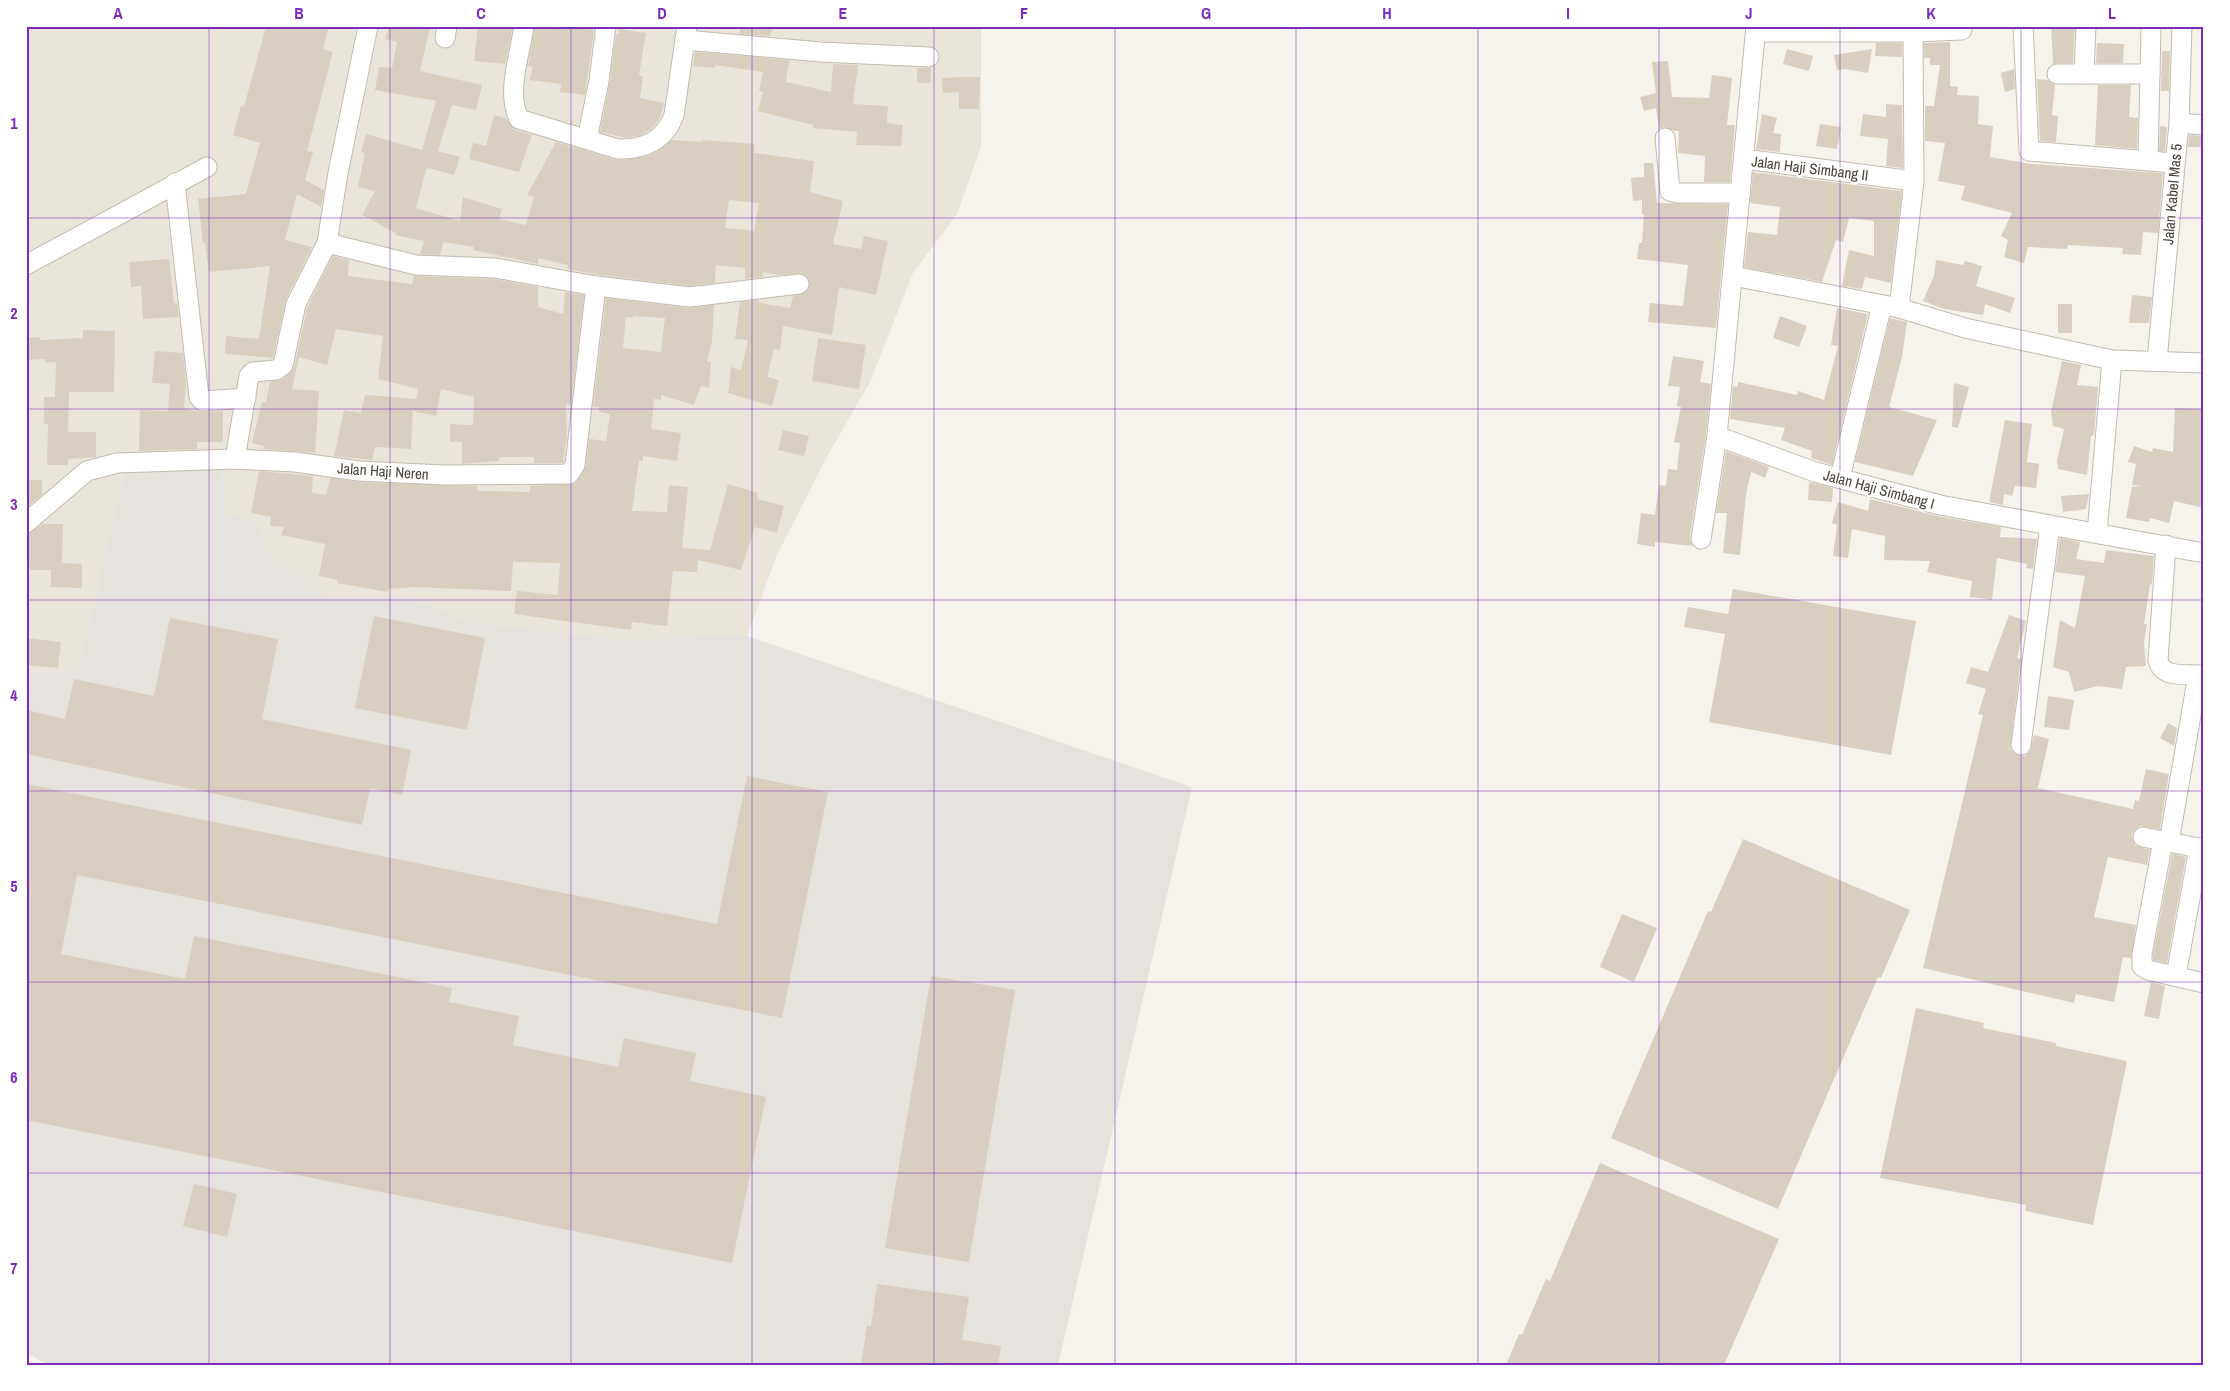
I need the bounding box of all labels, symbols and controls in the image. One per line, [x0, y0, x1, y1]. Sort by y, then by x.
text: A [113, 2, 123, 24]
text: B [294, 2, 304, 24]
text: C [476, 2, 486, 24]
text: D [657, 2, 667, 24]
text: E [839, 2, 848, 24]
text: F [1020, 2, 1028, 24]
text: G [1201, 2, 1211, 24]
text: H [1382, 2, 1392, 24]
text: I [1566, 2, 1570, 24]
text: J [1745, 2, 1753, 24]
text: K [1926, 2, 1936, 24]
text: L [2108, 2, 2116, 24]
text: 1 [10, 112, 18, 134]
street label: Jalan Kabel Mas 5 [2157, 143, 2187, 245]
street label: Jalan Haji Simbang II [1750, 150, 1870, 186]
text: 2 [10, 302, 18, 324]
street label: Jalan Haji Neren [337, 457, 429, 485]
street label: Jalan Haji Simbang I [1821, 464, 1937, 514]
text: 3 [10, 493, 18, 515]
text: 4 [10, 684, 18, 706]
text: 5 [10, 875, 18, 897]
text: 6 [10, 1066, 18, 1088]
text: 7 [10, 1257, 18, 1279]

